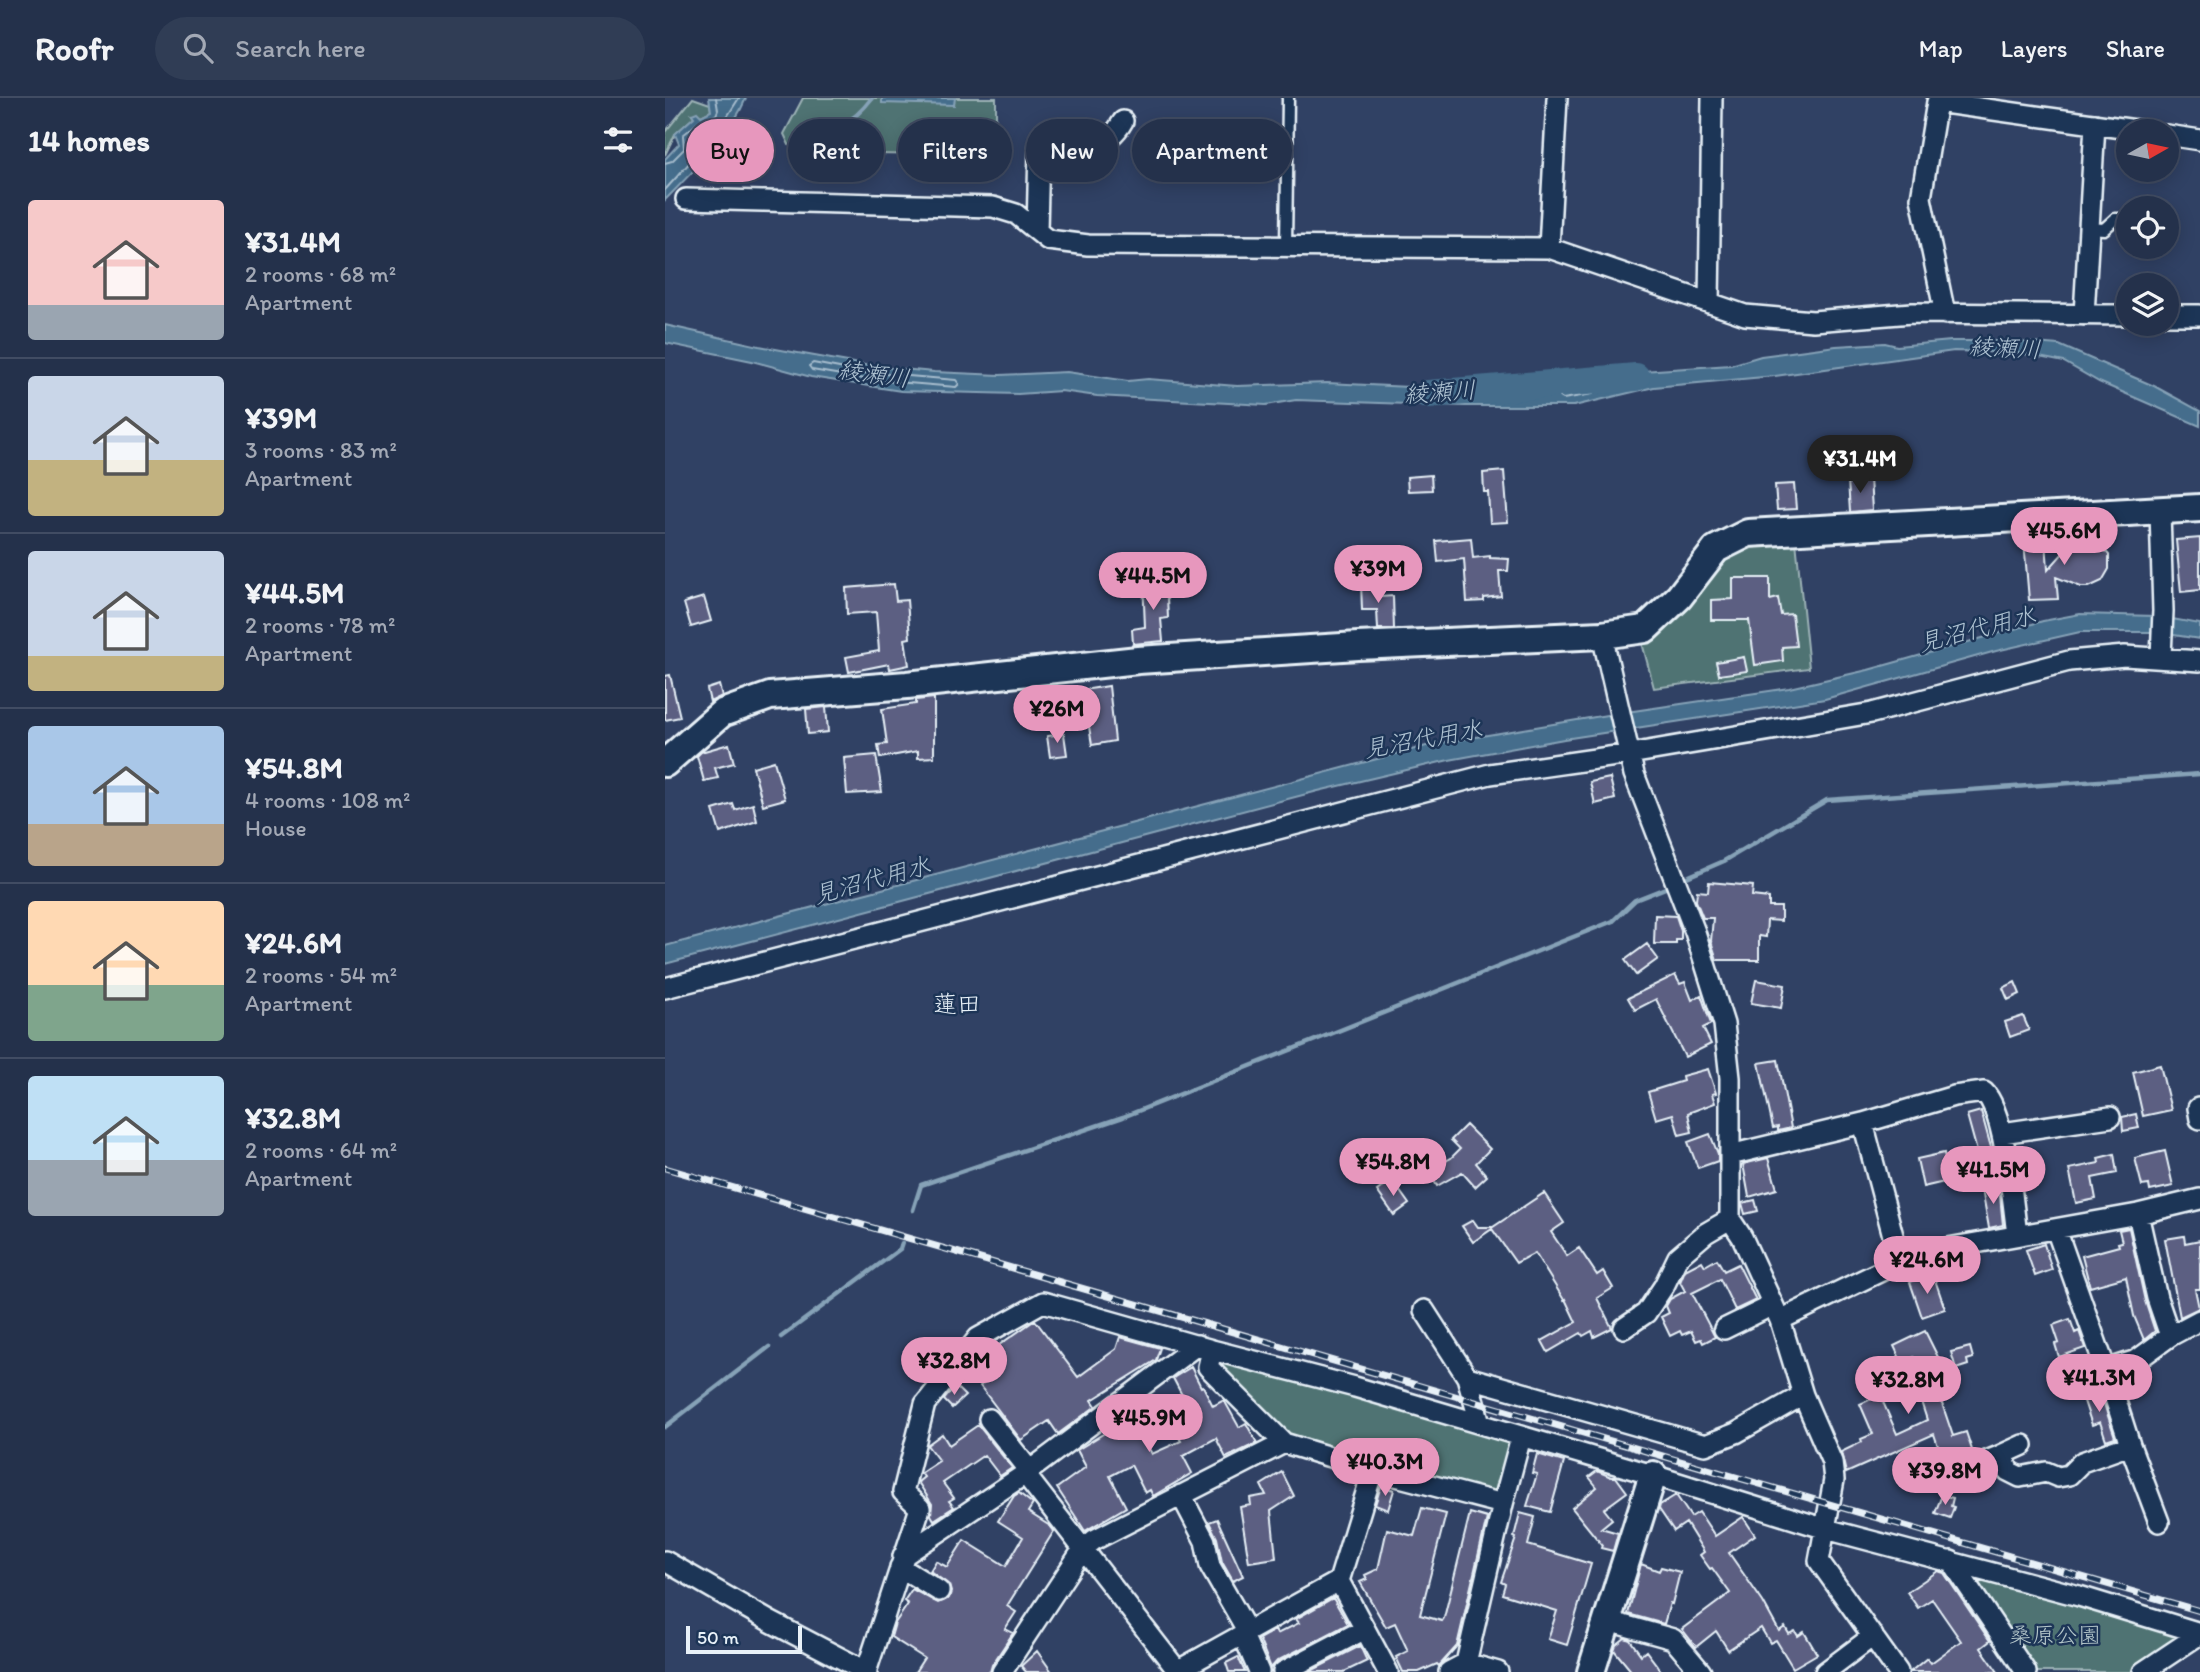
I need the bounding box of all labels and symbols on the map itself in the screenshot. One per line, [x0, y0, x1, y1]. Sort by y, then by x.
north arrow [2116, 119, 2179, 182]
water label: 綾瀬川 [1968, 331, 2042, 364]
water label: 綾瀬川 [836, 354, 912, 393]
water label: 綾瀬川 [1403, 375, 1477, 408]
pin: ¥31.4M [1803, 436, 1917, 495]
pin: ¥45.6M [2007, 508, 2121, 567]
pin: ¥39M [1337, 546, 1419, 605]
pin: ¥44.5M [1096, 552, 1210, 612]
water label: 見沼代用水 [1915, 600, 2039, 657]
pin: ¥26M [1016, 686, 1098, 745]
water label: 見沼代用水 [1361, 714, 1485, 763]
water label: 見沼代用水 [810, 850, 934, 909]
district label: 蓮田 [933, 989, 981, 1018]
pin: ¥54.8M [1336, 1138, 1450, 1198]
pin: ¥41.5M [1936, 1146, 2050, 1206]
pin: ¥24.6M [1870, 1236, 1984, 1296]
pin: ¥32.8M [897, 1338, 1011, 1397]
pin: ¥41.3M [2042, 1354, 2156, 1414]
pin: ¥32.8M [1851, 1356, 1965, 1416]
pin: ¥45.9M [1092, 1394, 1206, 1454]
pin: ¥40.3M [1328, 1438, 1442, 1498]
pin: ¥39.8M [1888, 1448, 2002, 1507]
park label: 桑原公園 [2009, 1621, 2101, 1649]
scale bar [686, 1623, 801, 1655]

